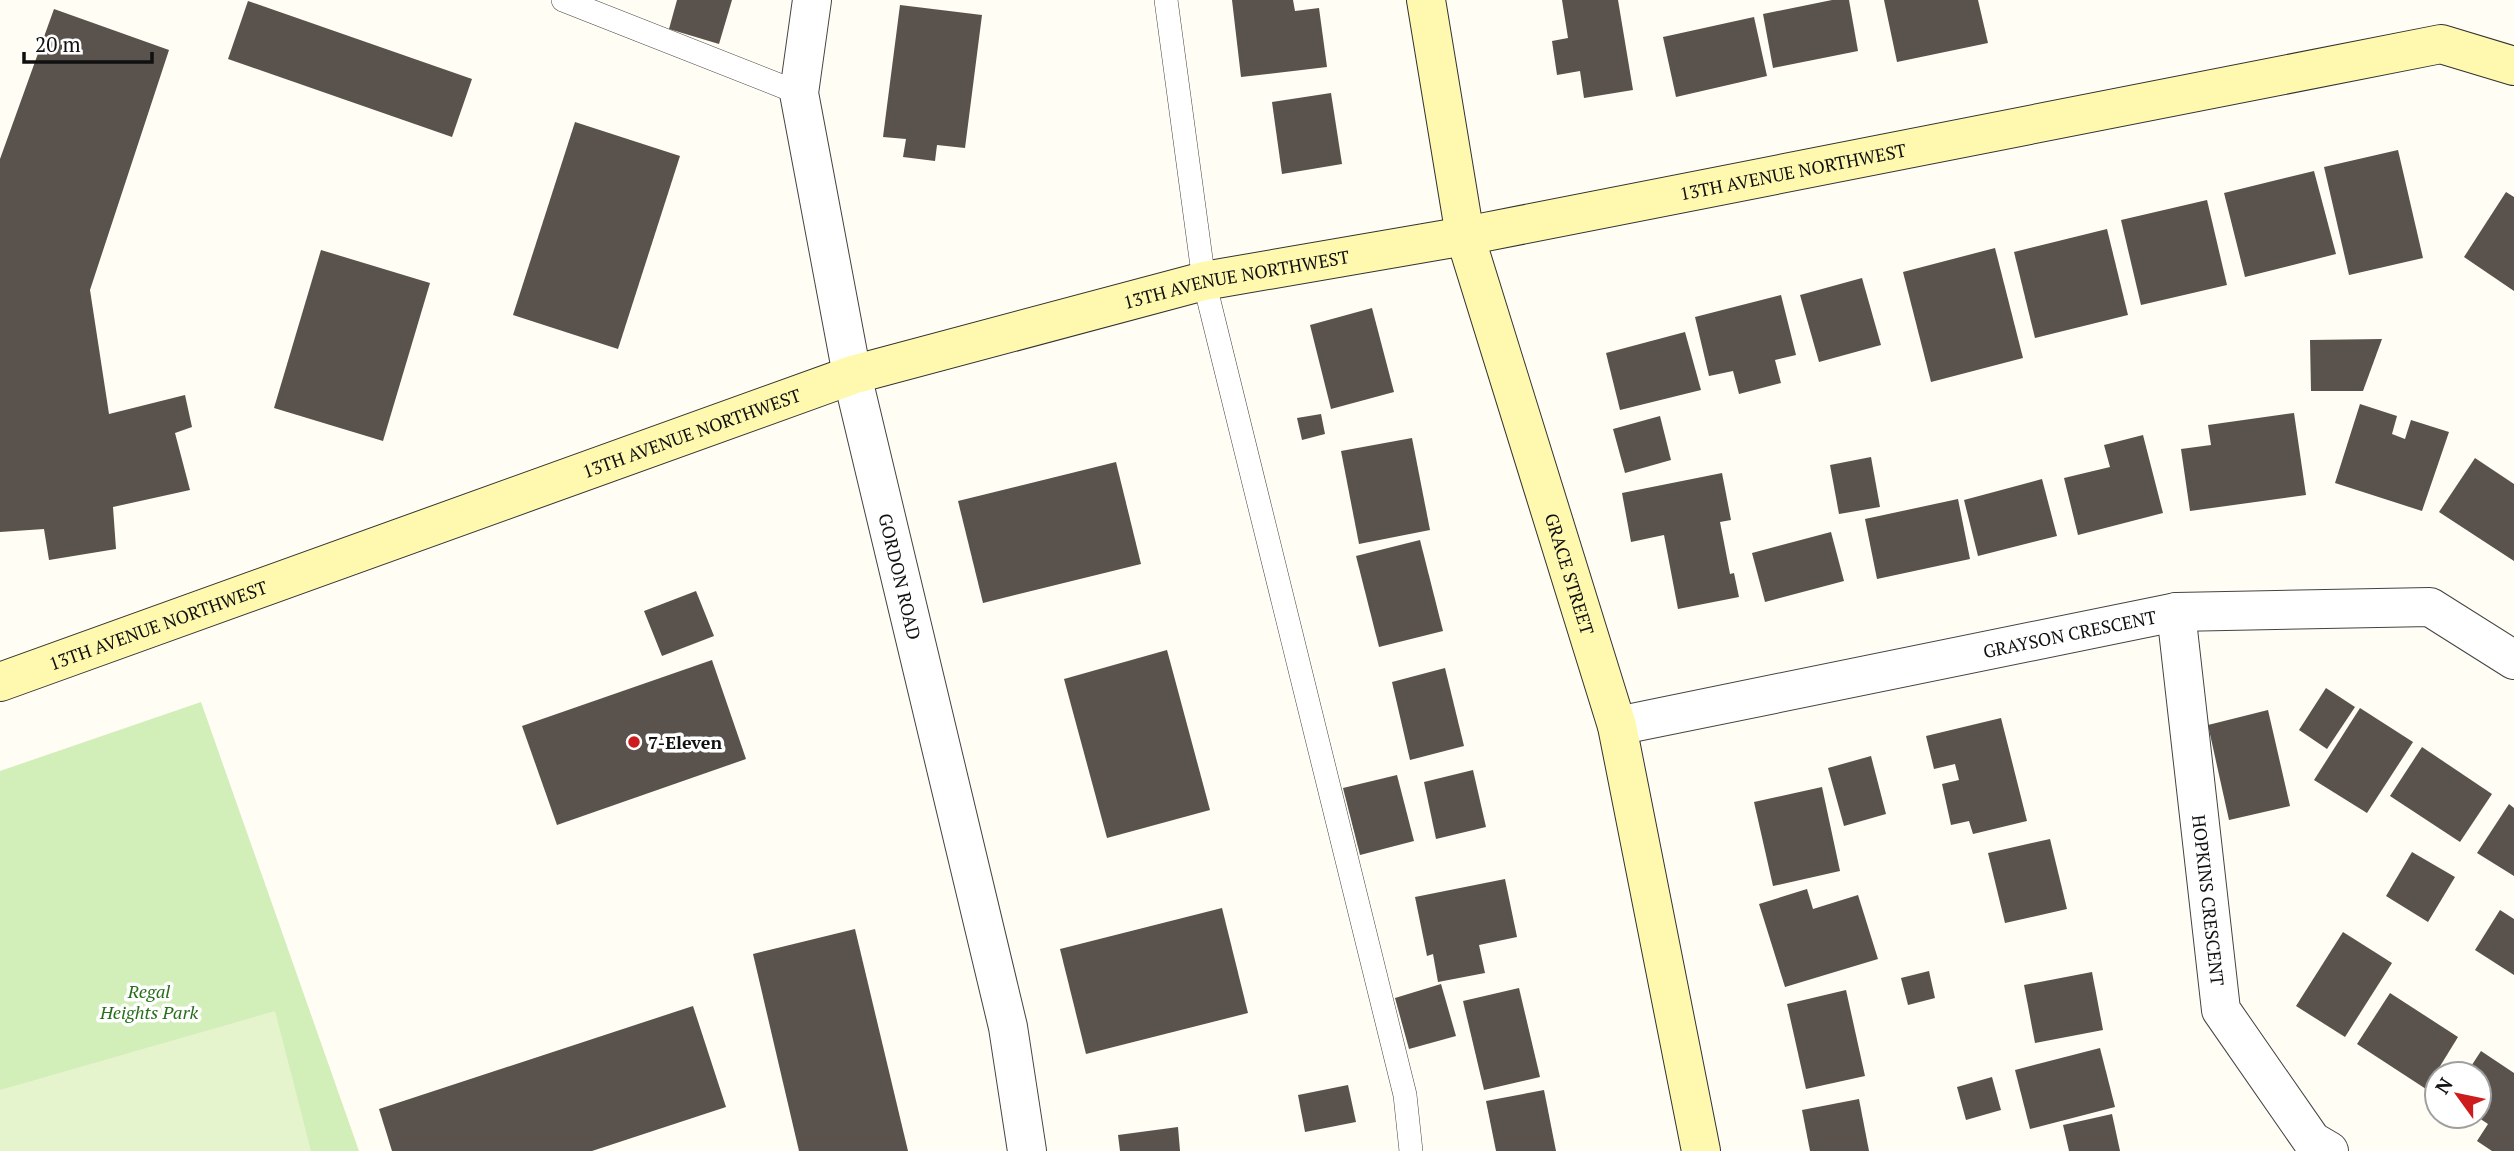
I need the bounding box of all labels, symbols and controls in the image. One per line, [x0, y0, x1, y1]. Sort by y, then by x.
scale bar [24, 21, 152, 65]
text: 20 m [35, 30, 81, 58]
street label: 13TH AVENUE NORTHWEST [1678, 137, 1908, 206]
street label: 13TH AVENUE NORTHWEST [1121, 244, 1351, 314]
street label: 13TH AVENUE NORTHWEST [579, 382, 804, 483]
street label: GRACE STREET [1540, 510, 1600, 638]
street label: GORDON ROAD [874, 511, 927, 642]
street label: 13TH AVENUE NORTHWEST [46, 575, 271, 675]
street label: GRAYSON CRESCENT [1981, 604, 2158, 663]
place label: 7-Eleven [648, 730, 722, 754]
marker: 7-Eleven [626, 734, 642, 750]
street label: HOPKINS CRESCENT [2187, 813, 2230, 987]
park label: Regal Heights Park [99, 979, 198, 1024]
north arrow [2423, 1060, 2493, 1130]
text: N [2429, 1072, 2458, 1098]

